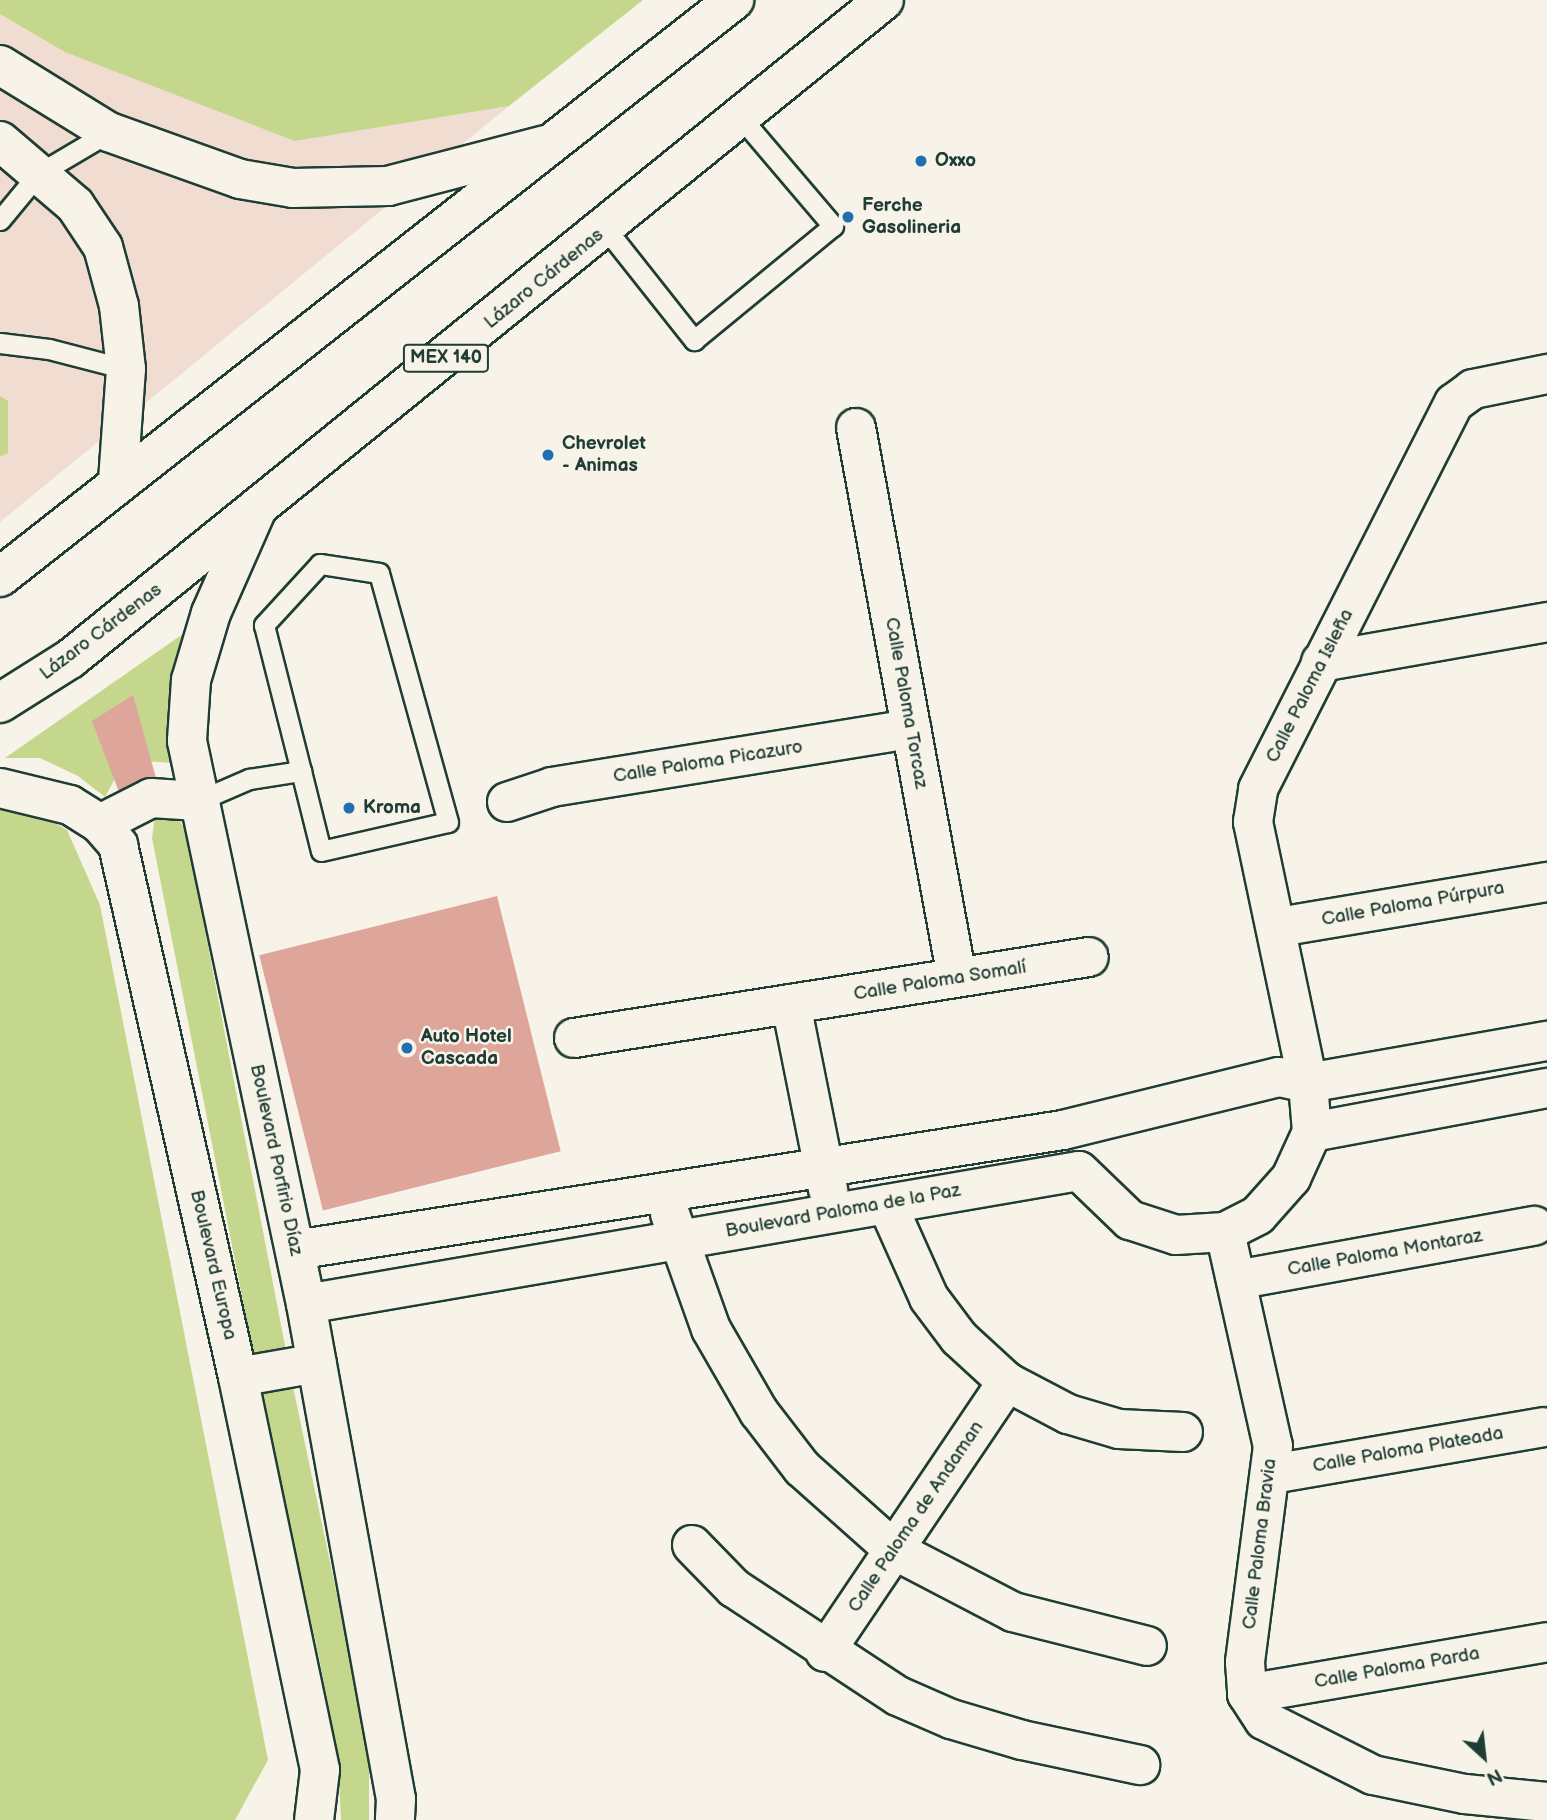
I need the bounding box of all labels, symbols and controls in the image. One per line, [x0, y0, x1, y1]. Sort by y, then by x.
place label: Oxxo [935, 150, 976, 172]
marker: Oxxo [913, 153, 929, 169]
place label: Ferche Gasolineria [862, 195, 961, 239]
marker: Ferche Gasolineria [840, 209, 856, 225]
street label: Lázaro Cárdenas [480, 224, 608, 334]
road number: MEX 140 [402, 344, 490, 372]
place label: Chevrolet - Animas [562, 433, 646, 477]
marker: Chevrolet - Animas [540, 447, 556, 463]
street label: Lázaro Cárdenas [35, 579, 167, 685]
street label: Calle Paloma Isleña [1261, 605, 1359, 767]
street label: Calle Paloma Torcaz [880, 615, 932, 791]
street label: Calle Paloma Picazuro [612, 736, 804, 788]
place label: Kroma [363, 797, 421, 819]
marker: Kroma [341, 800, 357, 816]
street label: Calle Paloma Púrpura [1320, 877, 1506, 931]
street label: Calle Paloma Somalí [852, 956, 1028, 1006]
place label: Auto Hotel Cascada [421, 1026, 512, 1070]
marker: Auto Hotel Cascada [399, 1040, 415, 1056]
street label: Boulevard Porfirio Díaz [245, 1062, 307, 1258]
street label: Boulevard Paloma de la Paz [724, 1179, 962, 1243]
street label: Boulevard Europa [185, 1188, 241, 1342]
street label: Calle Paloma Montaraz [1286, 1225, 1484, 1281]
street label: Calle Paloma de Andaman [843, 1417, 989, 1617]
street label: Calle Paloma Plateada [1311, 1422, 1505, 1478]
street label: Calle Paloma Bravia [1238, 1457, 1282, 1631]
street label: Calle Paloma Parda [1313, 1642, 1481, 1694]
north arrow [1449, 1722, 1519, 1792]
text: N [1482, 1763, 1505, 1790]

